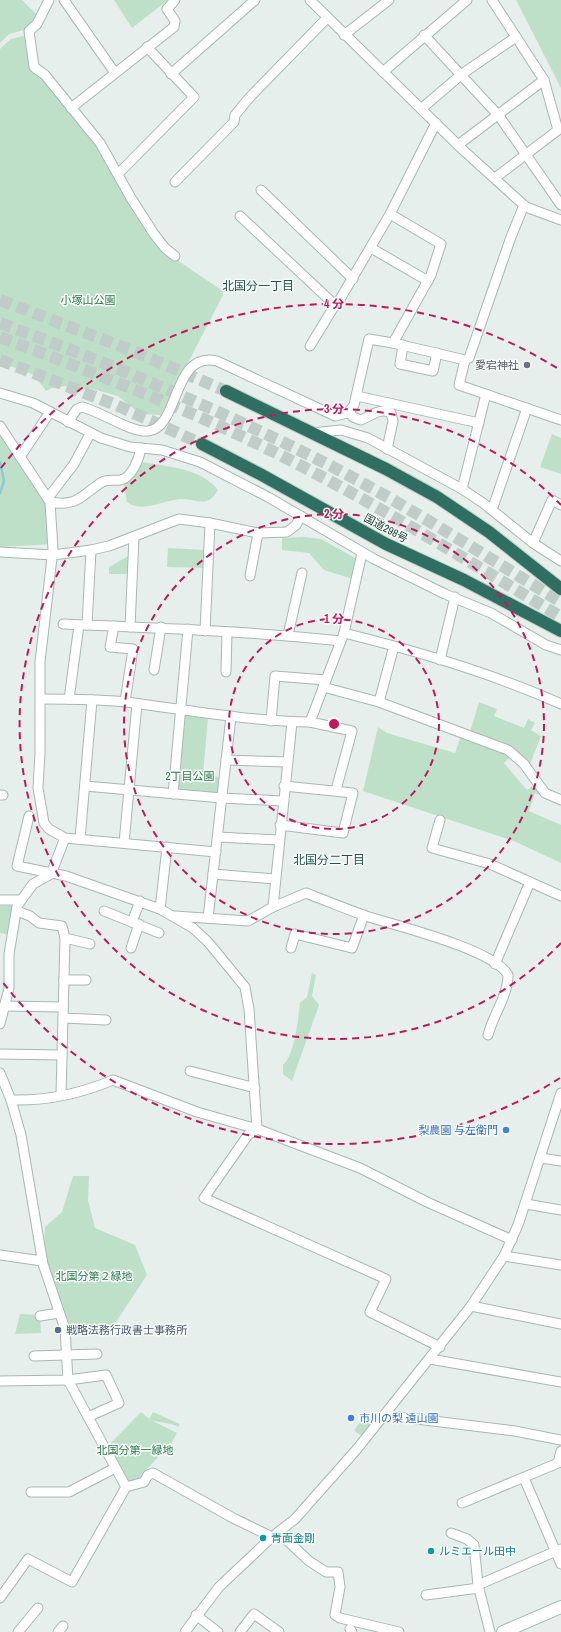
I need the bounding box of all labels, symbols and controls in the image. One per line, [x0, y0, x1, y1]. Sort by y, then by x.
district label: 北国分一丁目 [222, 278, 294, 294]
park label: 小塚山公園 [61, 293, 116, 307]
text: 4 分 [324, 296, 344, 312]
place label: 愛宕神社 [475, 358, 519, 372]
marker: 愛宕神社 [522, 360, 532, 370]
text: 3 分 [324, 401, 344, 417]
text: 2 分 [324, 506, 344, 522]
street label: 国道298号 [361, 511, 411, 545]
text: 1 分 [324, 611, 344, 627]
centre of rings [327, 717, 341, 731]
park label: 2丁目公園 [165, 769, 215, 783]
district label: 北国分二丁目 [293, 852, 365, 868]
place label: 梨農園 与左衛門 [418, 1123, 498, 1137]
marker: 梨農園 与左衛門 [501, 1125, 511, 1135]
park label: 北国分第２緑地 [56, 1269, 133, 1283]
place label: 戦略法務行政書士事務所 [66, 1323, 188, 1337]
marker: 戦略法務行政書士事務所 [53, 1325, 63, 1335]
place label: 市川の梨 遠山園 [359, 1411, 439, 1425]
marker: 市川の梨 遠山園 [346, 1413, 356, 1423]
park label: 北国分第一緑地 [97, 1443, 174, 1457]
place label: 青面金剛 [271, 1531, 315, 1545]
marker: 青面金剛 [258, 1533, 268, 1543]
place label: ルミエール田中 [439, 1544, 516, 1558]
marker: ルミエール田中 [426, 1546, 436, 1556]

